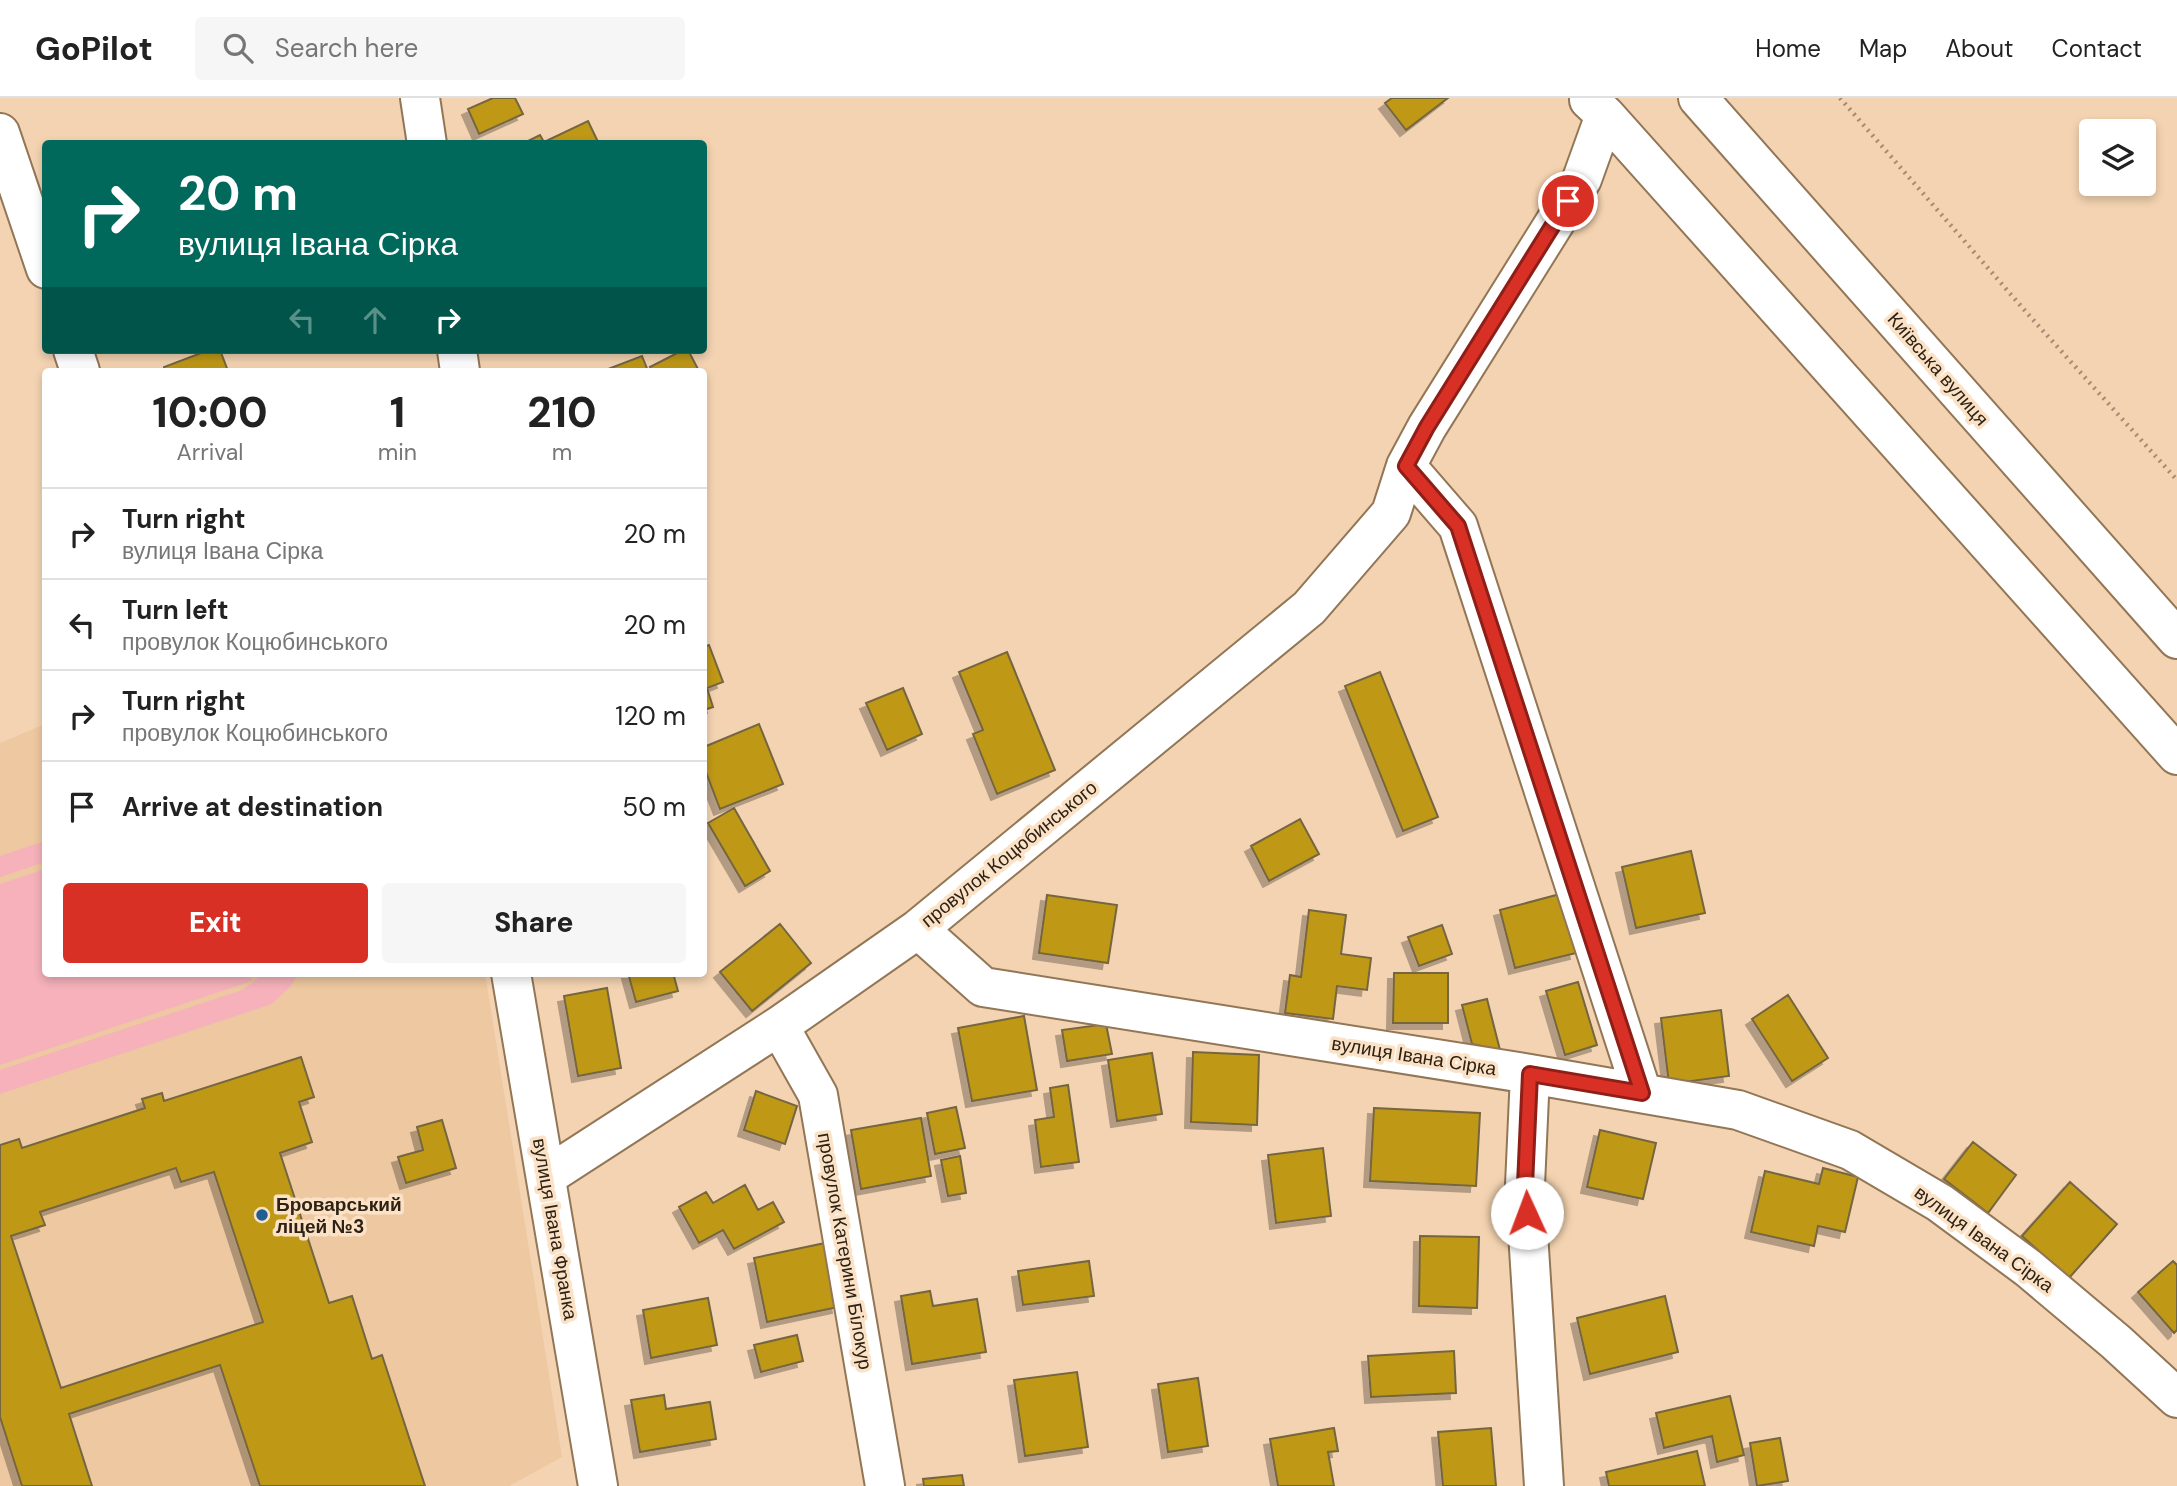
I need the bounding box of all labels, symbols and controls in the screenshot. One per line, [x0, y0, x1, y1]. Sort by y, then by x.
search box [195, 17, 685, 80]
text: GoPilot [35, 27, 153, 70]
icon: search [219, 29, 257, 67]
text: Search here [275, 31, 418, 65]
text: Home [1755, 33, 1821, 64]
text: Map [1859, 33, 1907, 64]
text: About [1945, 33, 2014, 64]
text: Contact [2052, 33, 2142, 64]
map controls [2079, 119, 2156, 196]
button: layers [2079, 119, 2156, 196]
text: 20 m [178, 161, 298, 225]
icon: right [63, 168, 154, 259]
pin [1538, 171, 1598, 231]
icon: arrive [1549, 182, 1587, 220]
text: вулиця Івана Сірка [178, 223, 458, 265]
icon: left [283, 301, 321, 339]
icon: ahead [356, 301, 394, 339]
icon: right [429, 301, 467, 339]
street label: Київська вулиця [1882, 307, 1994, 431]
text: 10:00 [152, 385, 268, 440]
text: 1 [390, 385, 405, 440]
text: 210 [527, 385, 597, 440]
text: Arrival [176, 437, 243, 467]
text: min [378, 437, 417, 467]
text: m [552, 437, 572, 467]
text: Turn right [122, 502, 246, 536]
icon: right [63, 515, 101, 553]
text: 20 m [623, 517, 686, 551]
text: вулиця Івана Сірка [122, 536, 323, 566]
text: Turn left [122, 593, 229, 627]
icon: left [63, 606, 101, 644]
text: 20 m [623, 608, 686, 642]
text: провулок Коцюбинського [122, 627, 388, 657]
text: Turn right [122, 684, 246, 718]
icon: right [63, 697, 101, 735]
text: 120 m [615, 699, 686, 733]
text: провулок Коцюбинського [122, 718, 388, 748]
street label: провулок Коцюбинського [916, 775, 1102, 933]
icon: arrive [63, 788, 101, 826]
text: Arrive at destination [122, 790, 383, 824]
text: 50 m [622, 790, 686, 824]
button: Exit [63, 883, 368, 963]
button: Share [382, 883, 686, 963]
street label: вулиця Івана Сірка [1330, 1031, 1499, 1081]
street label: провулок Катерини Білокур [812, 1131, 878, 1371]
street label: вулиця Івана Франка [527, 1136, 583, 1322]
position arrow [1490, 1176, 1564, 1250]
street label: вулиця Івана Сірка [1909, 1180, 2059, 1298]
place label: Броварський ліцей №3 [276, 1192, 402, 1239]
marker: Броварський ліцей №3 [254, 1207, 270, 1223]

